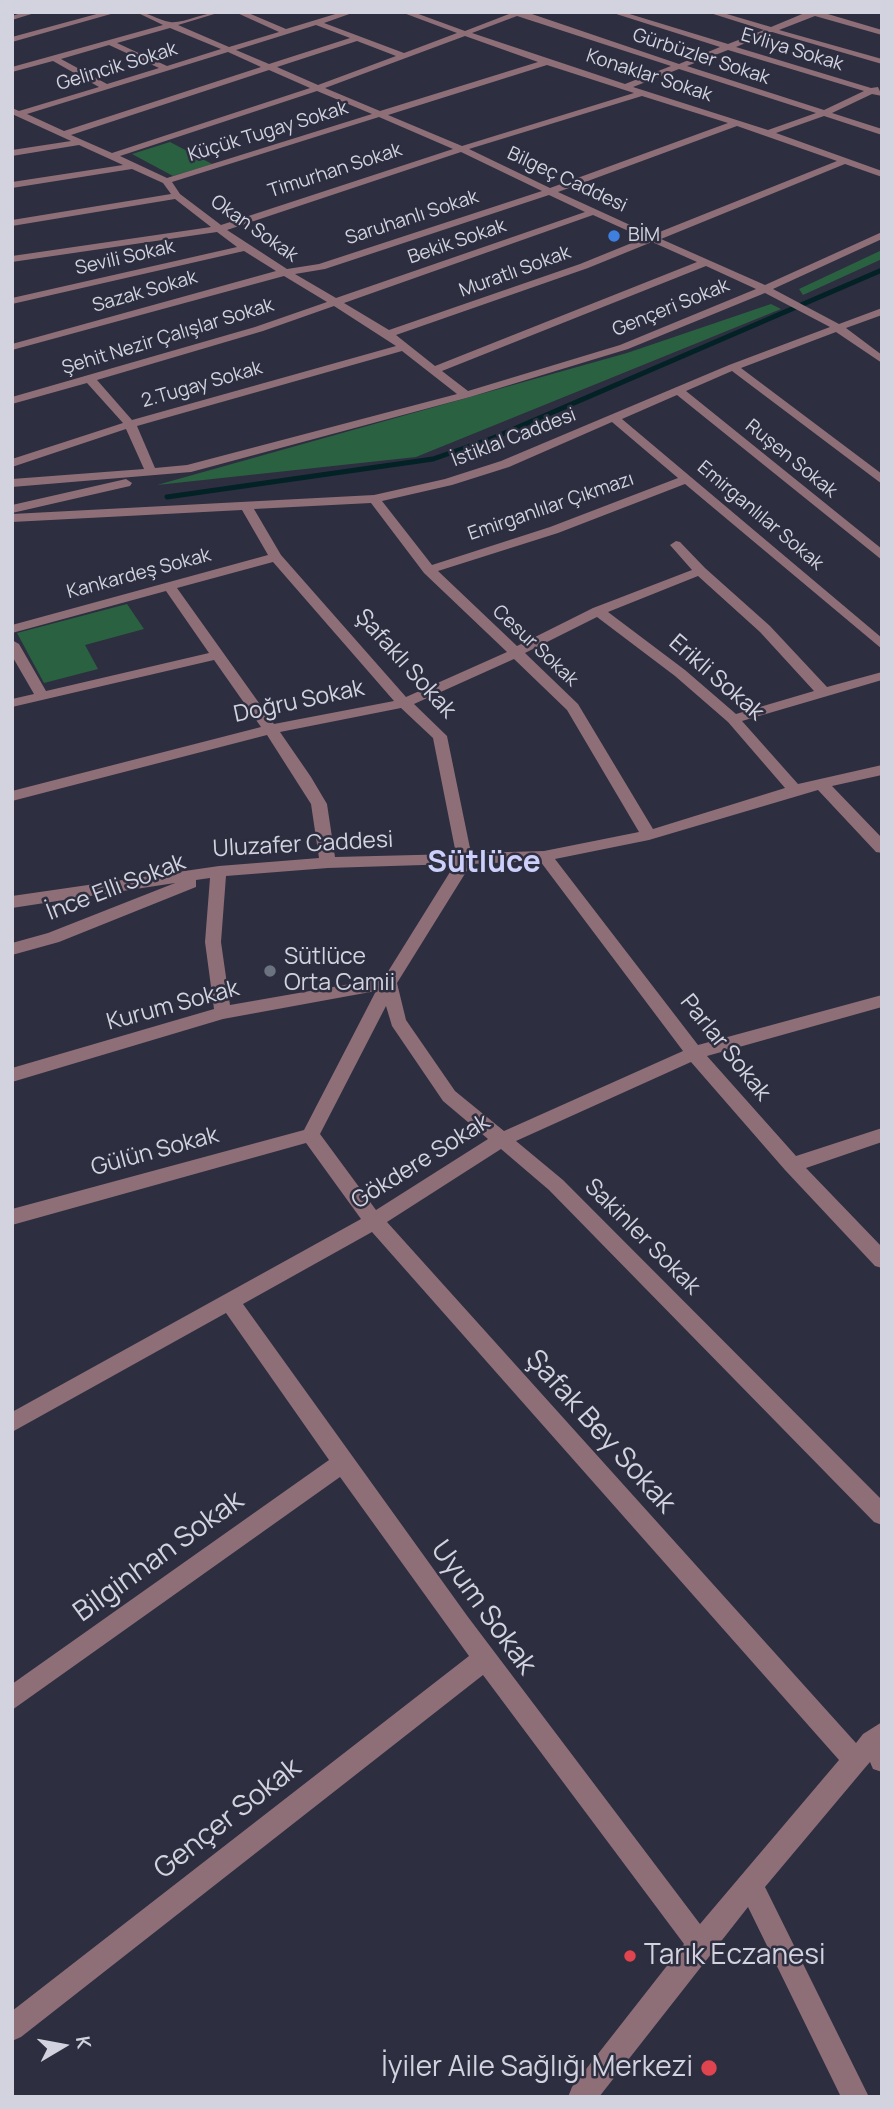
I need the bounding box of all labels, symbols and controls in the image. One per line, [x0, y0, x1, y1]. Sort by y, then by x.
street label: Gürbüzler Sokak [630, 24, 772, 90]
street label: Evliya Sokak [738, 24, 846, 76]
street label: Gelincik Sokak [54, 38, 180, 96]
street label: Konaklar Sokak [583, 45, 715, 107]
street label: Küçük Tugay Sokak [185, 97, 351, 167]
street label: Timurhan Sokak [265, 139, 405, 203]
street label: Bilgeç Caddesi [504, 142, 630, 218]
street label: Saruhanlı Sokak [343, 186, 481, 250]
street label: Okan Sokak [206, 191, 302, 267]
street label: Bekik Sokak [405, 215, 509, 269]
place label: BİM [628, 225, 660, 247]
marker: BİM [606, 228, 622, 244]
street label: Sevili Sokak [73, 235, 177, 281]
street label: Muratlı Sokak [456, 241, 574, 303]
street label: Sazak Sokak [90, 266, 200, 318]
street label: Gençeri Sokak [609, 274, 733, 342]
street label: Şehit Nezir Çalışlar Sokak [59, 294, 277, 380]
street label: 2.Tugay Sokak [139, 357, 265, 413]
street label: İstiklal Caddesi [449, 404, 579, 472]
street label: Ruşen Sokak [740, 415, 842, 503]
street label: Emirganlılar Sokak [692, 457, 828, 575]
street label: Emirganlılar Çıkmazı [465, 468, 637, 546]
street label: Kankardeş Sokak [64, 544, 214, 604]
street label: Cesur Sokak [487, 601, 583, 691]
street label: Şafaklı Sokak [349, 604, 461, 724]
street label: Erikli Sokak [663, 629, 769, 727]
street label: Doğru Sokak [231, 675, 367, 729]
street label: Uluzafer Caddesi [212, 826, 394, 864]
district label: Sütlüce [427, 846, 541, 882]
street label: İnce Elli Sokak [43, 849, 189, 927]
place label: Sütlüce Orta Camii [284, 944, 395, 998]
marker: Sütlüce Orta Camii [262, 963, 278, 979]
street label: Kurum Sokak [104, 975, 242, 1037]
street label: Parlar Sokak [674, 989, 776, 1107]
street label: Gökdere Sokak [347, 1109, 495, 1215]
street label: Gülün Sokak [88, 1122, 222, 1182]
street label: Sakinler Sokak [578, 1173, 706, 1301]
street label: Şafak Bey Sokak [518, 1343, 682, 1521]
street label: Bilginhan Sokak [68, 1484, 250, 1630]
street label: Uyum Sokak [423, 1534, 543, 1682]
street label: Gençer Sokak [148, 1751, 308, 1887]
place label: Tarık Eczanesi [644, 1939, 826, 1973]
marker: Tarık Eczanesi [622, 1948, 638, 1964]
north arrow [28, 2011, 98, 2081]
text: K [70, 2034, 98, 2051]
place label: İyiler Aile Sağlığı Merkezi [381, 2051, 693, 2085]
marker: İyiler Aile Sağlığı Merkezi [699, 2058, 719, 2078]

